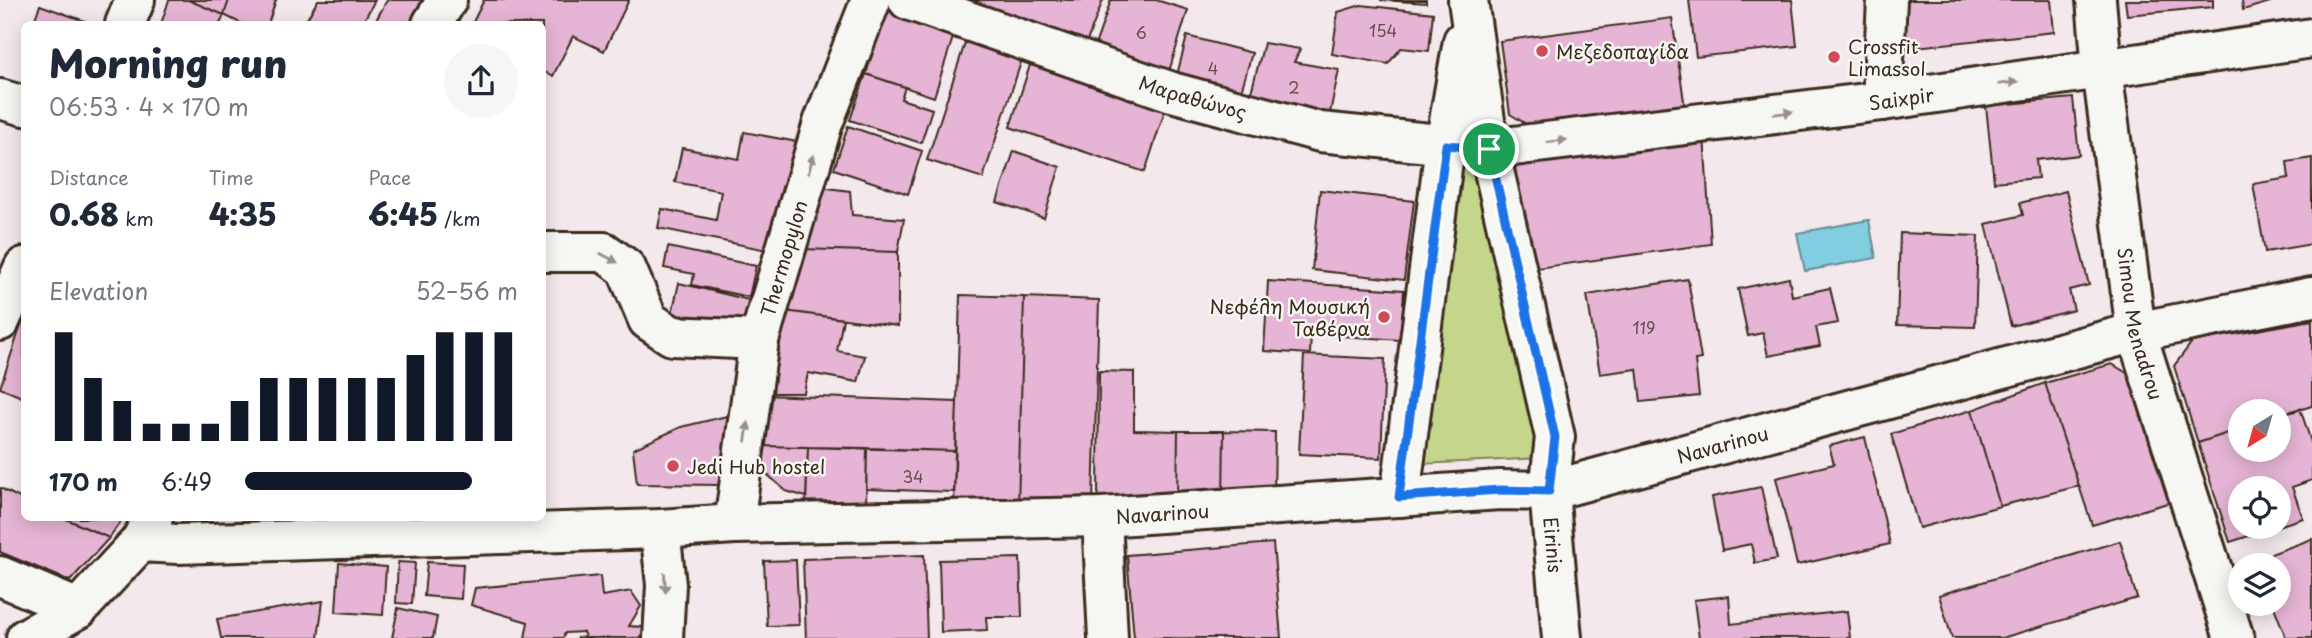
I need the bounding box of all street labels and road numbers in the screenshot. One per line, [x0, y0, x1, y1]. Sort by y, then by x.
street label: Μαραθώνος [1135, 68, 1250, 126]
street label: Saixpir [1867, 80, 1936, 117]
street label: Thermopylon [753, 197, 814, 320]
street label: Simou Menadrou [2111, 246, 2171, 403]
street label: Navarinou [1674, 418, 1771, 470]
street label: Navarinou [1115, 496, 1210, 530]
street label: Eirinis [1537, 516, 1570, 574]

